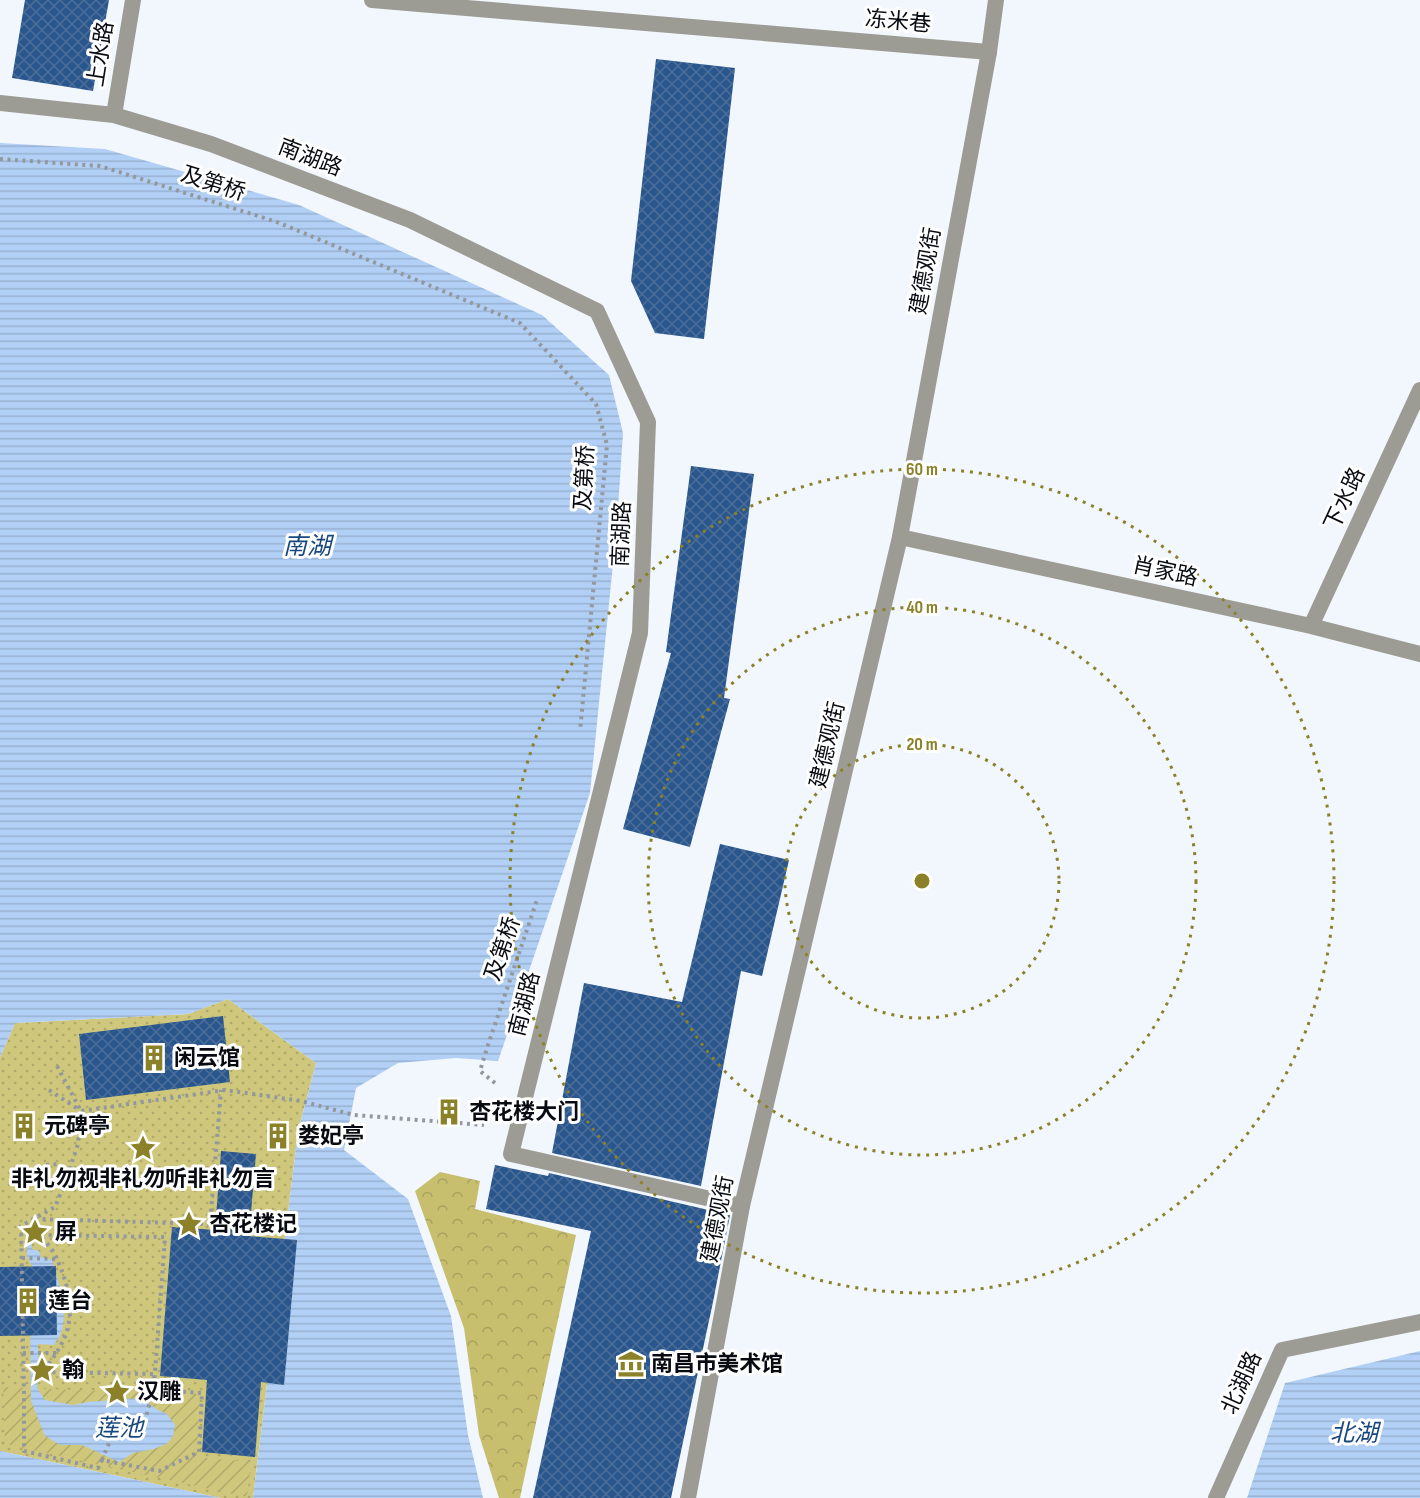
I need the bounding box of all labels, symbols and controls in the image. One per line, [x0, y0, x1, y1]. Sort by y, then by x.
street label: 冻米巷 [864, 6, 932, 38]
street label: 上水路 [83, 19, 119, 89]
street label: 南湖路 [274, 134, 346, 182]
street label: 及第桥 [177, 161, 249, 207]
street label: 建德观街 [905, 225, 947, 317]
street label: 及第桥 [570, 444, 600, 512]
text: 60 m [906, 459, 938, 480]
street label: 下水路 [1319, 463, 1371, 535]
street label: 南湖路 [607, 501, 637, 567]
water label: 南湖 [283, 532, 335, 561]
street label: 肖家路 [1130, 552, 1200, 592]
text: 40 m [906, 597, 938, 618]
street label: 建德观街 [805, 699, 851, 791]
text: 20 m [906, 734, 938, 755]
centre of rings [912, 871, 932, 891]
street label: 及第桥 [479, 913, 527, 985]
street label: 南湖路 [504, 969, 546, 1039]
building icon: 闲云馆 [139, 1043, 169, 1073]
place label: 闲云馆 [174, 1045, 240, 1072]
building icon: 杏花楼大门 [434, 1097, 464, 1127]
place label: 杏花楼大门 [469, 1099, 579, 1126]
building icon: 元碑亭 [9, 1111, 39, 1141]
place label: 元碑亭 [44, 1113, 110, 1140]
building icon: 娄妃亭 [263, 1121, 293, 1151]
place label: 娄妃亭 [298, 1123, 364, 1150]
place icon: 非礼勿视非礼勿听非礼勿言 [128, 1133, 158, 1163]
place label: 非礼勿视非礼勿听非礼勿言 [11, 1166, 275, 1193]
street label: 建德观街 [696, 1173, 740, 1265]
place icon: 杏花楼记 [174, 1209, 204, 1239]
place label: 杏花楼记 [209, 1211, 297, 1238]
place icon: 屏 [20, 1217, 50, 1247]
place label: 屏 [55, 1219, 77, 1246]
building icon: 莲台 [13, 1286, 43, 1316]
place label: 莲台 [48, 1288, 92, 1315]
street label: 北湖路 [1216, 1347, 1268, 1419]
museum icon: 南昌市美术馆 [616, 1349, 646, 1379]
place label: 南昌市美术馆 [651, 1351, 783, 1378]
place icon: 翰 [27, 1355, 57, 1385]
place label: 翰 [62, 1357, 84, 1384]
place icon: 汉雕 [102, 1377, 132, 1407]
place label: 汉雕 [137, 1379, 181, 1406]
water label: 莲池 [95, 1414, 145, 1443]
water label: 北湖 [1330, 1419, 1382, 1448]

